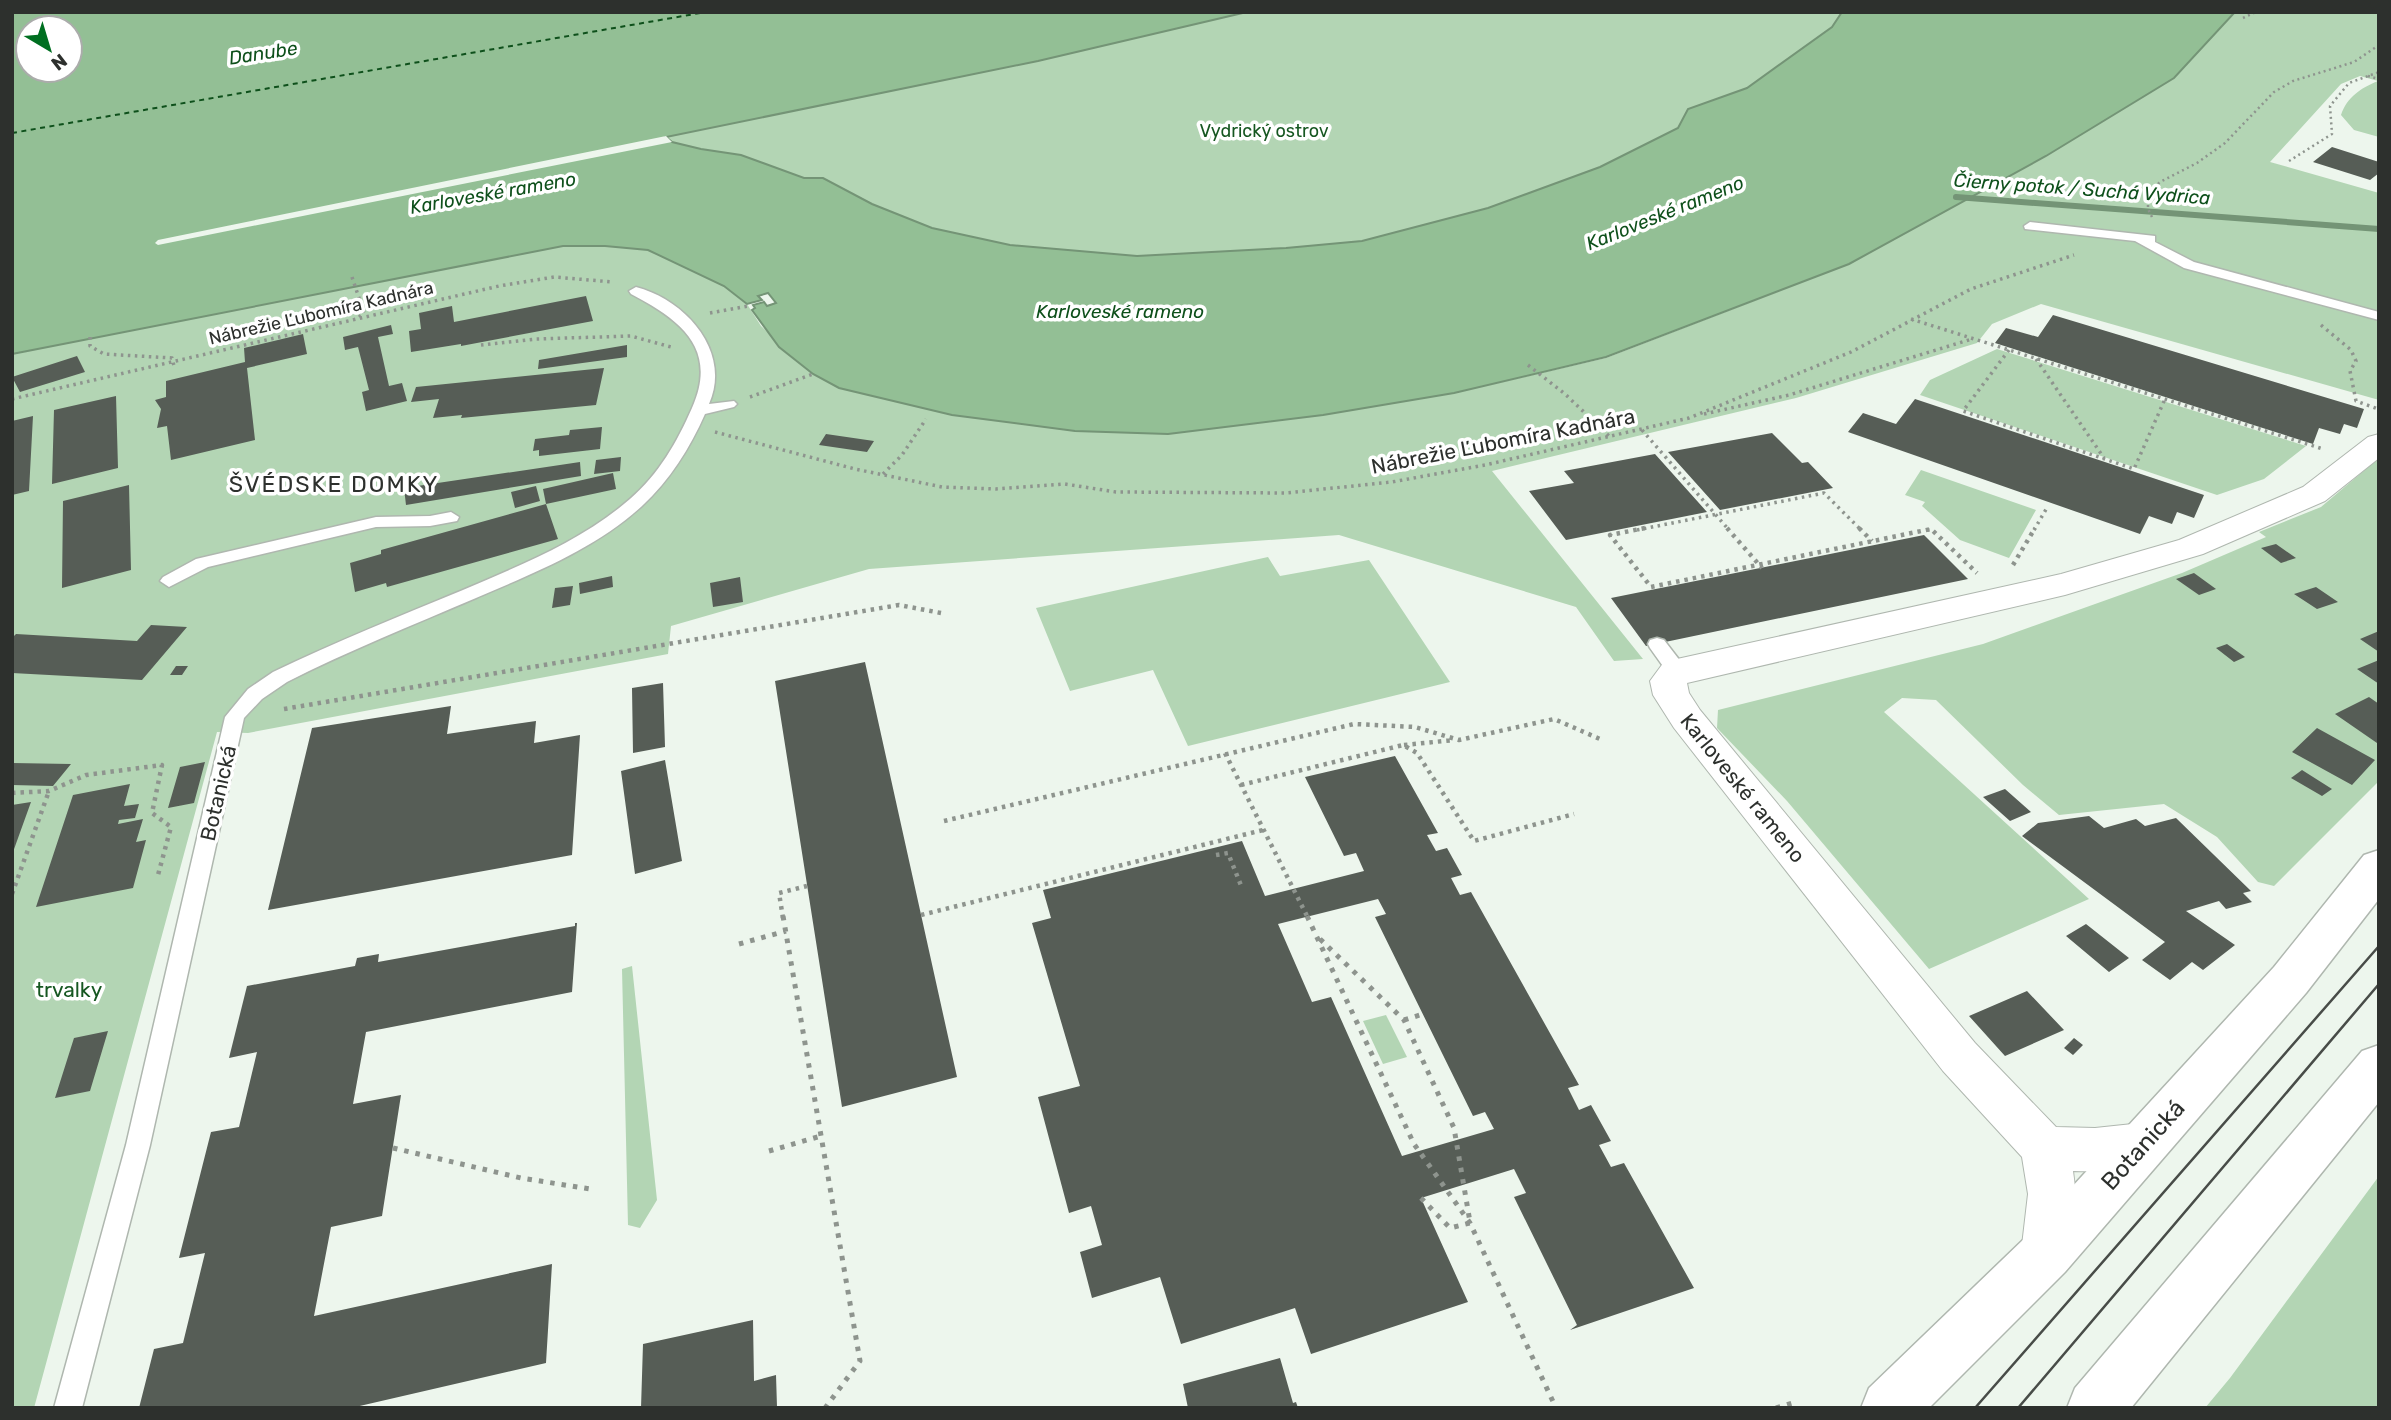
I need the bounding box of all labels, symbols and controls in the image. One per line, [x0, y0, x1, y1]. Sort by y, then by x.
north arrow [14, 14, 84, 84]
water label: Danube [227, 36, 299, 70]
text: N [47, 49, 72, 75]
park label: Vydrický ostrov [1199, 120, 1329, 142]
water label: Karloveské rameno [408, 167, 578, 219]
water label: Čierny potok / Suchá Vydrica [1953, 169, 2211, 209]
water label: Karloveské rameno [1583, 171, 1747, 255]
street label: Nábrežie Ľubomíra Kadnára [207, 276, 435, 350]
water label: Karloveské rameno [1036, 300, 1204, 323]
street label: Nábrežie Ľubomíra Kadnára [1369, 403, 1637, 479]
district label: ŠVÉDSKE DOMKY [229, 470, 439, 498]
street label: Karloveské rameno [1675, 708, 1811, 868]
street label: Botanická [195, 743, 241, 843]
park label: trvalky [36, 977, 103, 1002]
street label: Botanická [2095, 1094, 2191, 1196]

